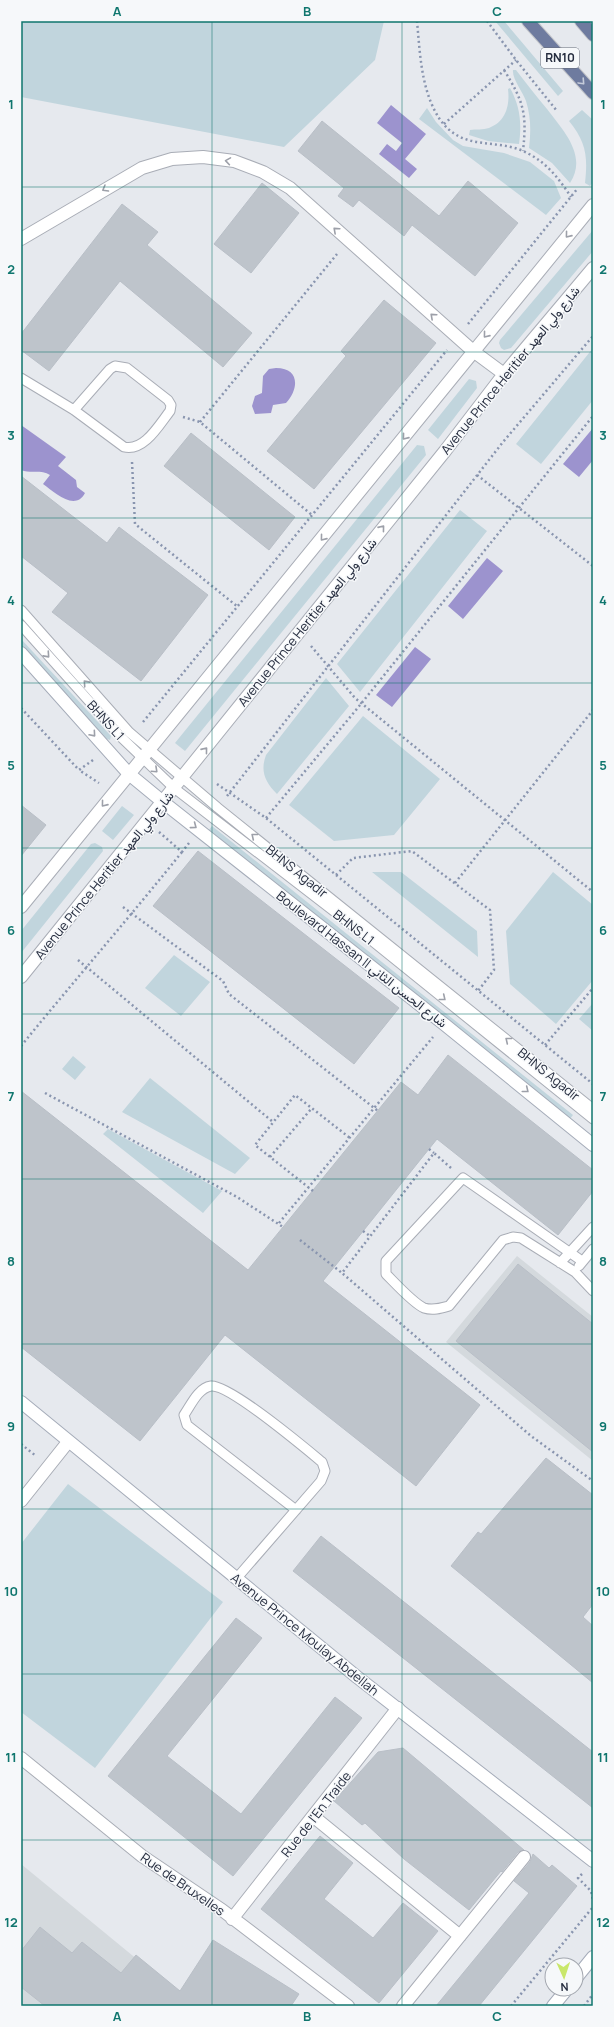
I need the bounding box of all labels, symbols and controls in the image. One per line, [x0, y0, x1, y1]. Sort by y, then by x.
text: A [113, 2, 122, 20]
text: B [303, 2, 311, 20]
text: C [492, 2, 502, 20]
road number: RN10 [541, 48, 579, 68]
one-way arrow [577, 77, 584, 84]
text: 1 [8, 95, 14, 113]
text: 1 [600, 95, 606, 113]
one-way arrow [225, 157, 231, 166]
one-way arrow [102, 185, 110, 192]
one-way arrow [333, 227, 341, 234]
one-way arrow [566, 231, 573, 238]
text: 2 [7, 260, 15, 278]
text: 2 [599, 260, 607, 278]
street label: Avenue Prince Heritier شارع ولي العهد [436, 282, 585, 459]
one-way arrow [431, 313, 438, 320]
one-way arrow [483, 331, 490, 338]
text: 3 [7, 426, 15, 444]
text: 3 [599, 426, 607, 444]
one-way arrow [402, 433, 409, 440]
one-way arrow [378, 526, 385, 533]
street label: Avenue Prince Heritier شارع ولي العهد [233, 534, 382, 711]
one-way arrow [320, 534, 327, 541]
text: 4 [7, 591, 15, 609]
text: 4 [599, 591, 607, 609]
one-way arrow [42, 650, 49, 657]
one-way arrow [83, 680, 90, 688]
street label: BHNS L1 [83, 696, 129, 744]
one-way arrow [89, 729, 96, 737]
one-way arrow [200, 747, 207, 754]
text: 5 [7, 756, 15, 774]
text: 5 [599, 756, 607, 774]
one-way arrow [150, 765, 158, 773]
street label: Avenue Prince Heritier شارع ولي العهد [30, 787, 179, 964]
one-way arrow [102, 799, 109, 806]
one-way arrow [189, 821, 196, 828]
one-way arrow [251, 834, 258, 841]
street label: BHNS Agadir [262, 840, 332, 902]
street label: Boulevard Hassan II شارع الحسن الثاني [271, 886, 451, 1033]
street label: BHNS L1 [330, 905, 378, 949]
text: 6 [7, 921, 15, 939]
text: 6 [599, 921, 607, 939]
one-way arrow [439, 993, 446, 1000]
one-way arrow [506, 1038, 513, 1045]
street label: BHNS Agadir [514, 1043, 584, 1105]
one-way arrow [521, 1085, 528, 1092]
text: 7 [8, 1087, 15, 1105]
text: 7 [600, 1087, 607, 1105]
text: 8 [7, 1252, 15, 1270]
text: 8 [599, 1252, 607, 1270]
text: 9 [7, 1417, 15, 1435]
text: 9 [599, 1417, 607, 1435]
street label: Avenue Prince Moulay Abdellah [227, 1569, 383, 1699]
text: 10 [4, 1582, 18, 1600]
text: 10 [596, 1582, 610, 1600]
text: 11 [5, 1748, 17, 1766]
text: 11 [597, 1748, 609, 1766]
street label: Rue de l'En Traide [277, 1767, 355, 1861]
street label: Rue de Bruxelles [137, 1848, 229, 1920]
text: 12 [4, 1913, 18, 1931]
text: 12 [596, 1913, 610, 1931]
north arrow [544, 1957, 584, 1997]
text: N [560, 1980, 569, 1995]
text: A [113, 2007, 122, 2025]
text: B [303, 2007, 311, 2025]
text: C [492, 2007, 502, 2025]

